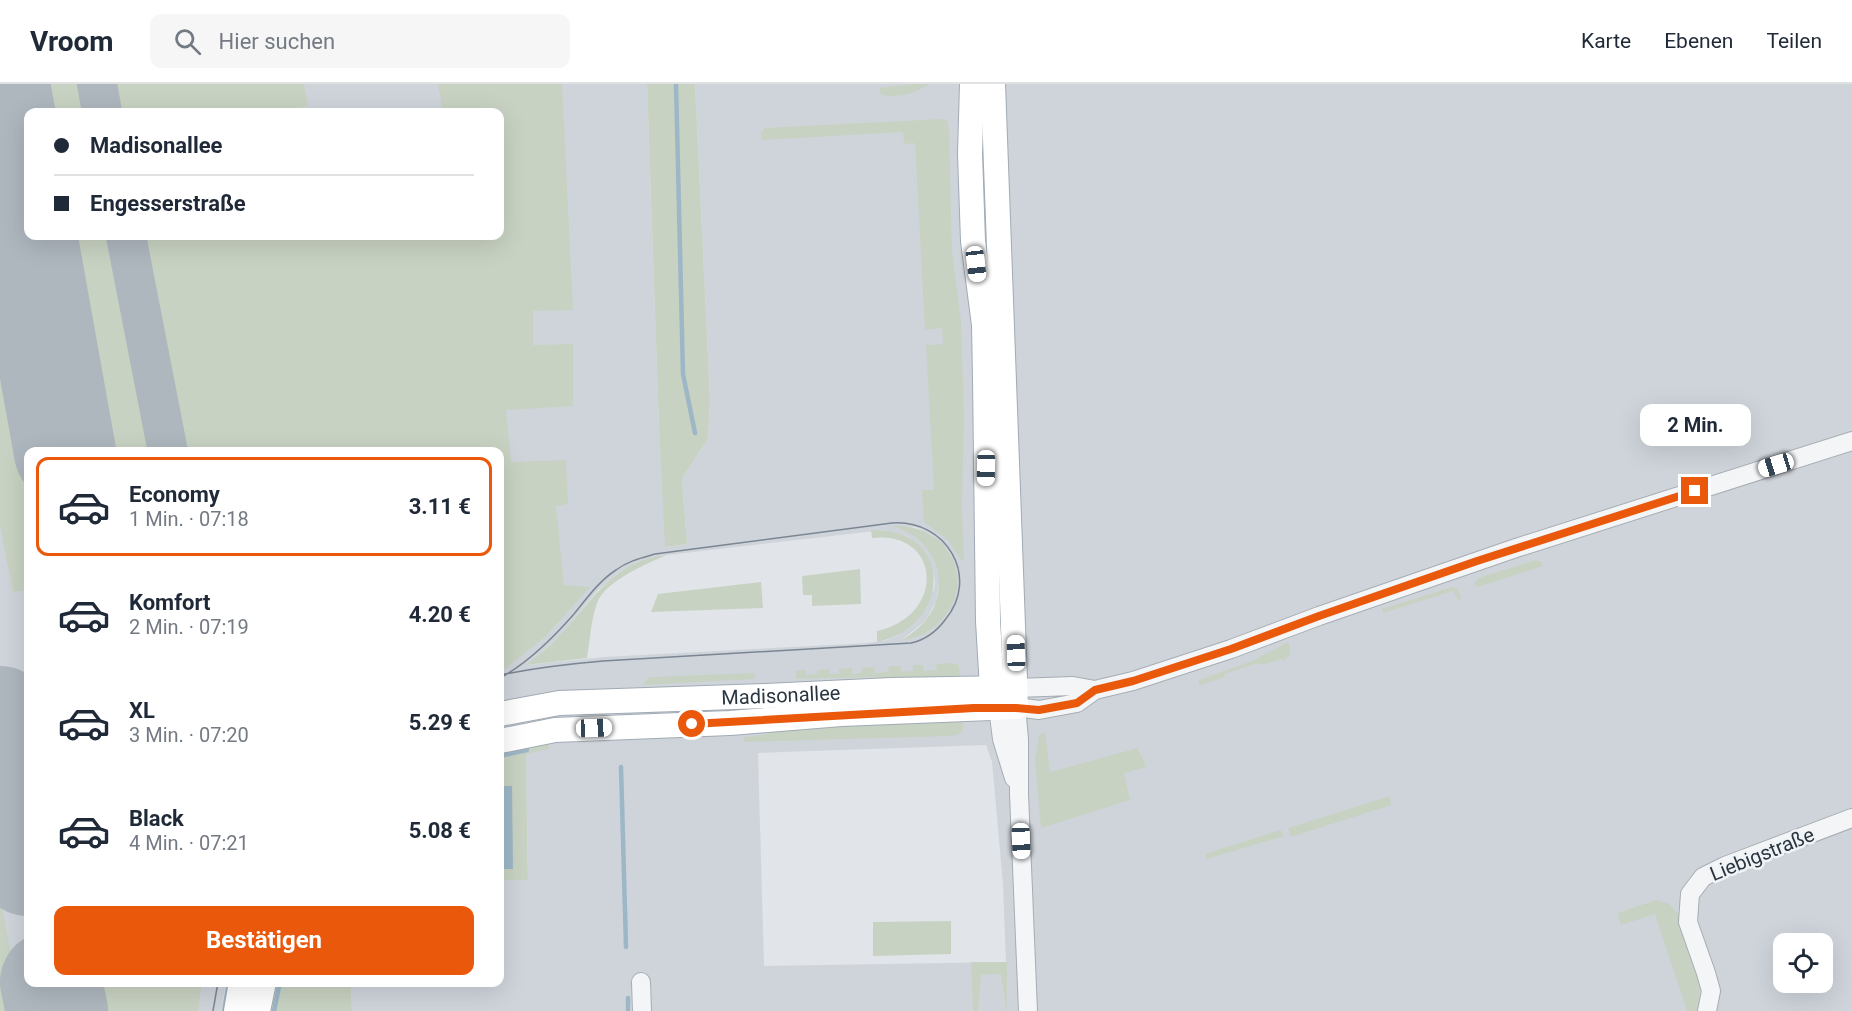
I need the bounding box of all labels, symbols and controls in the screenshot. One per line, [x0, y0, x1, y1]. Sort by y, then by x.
search box [150, 14, 570, 68]
text: Vroom [30, 25, 114, 58]
icon: search [171, 25, 204, 58]
text: Hier suchen [219, 29, 335, 54]
text: Karte [1581, 29, 1631, 53]
text: Ebenen [1664, 29, 1733, 53]
text: Teilen [1766, 29, 1822, 53]
text: Madisonallee [90, 133, 222, 158]
text: Engesserstraße [90, 191, 246, 216]
car [965, 245, 987, 283]
callout: 2 Min. [1640, 404, 1750, 446]
text: 2 Min. [1667, 413, 1724, 437]
car [977, 450, 995, 486]
car [1756, 451, 1796, 479]
route end [1681, 477, 1708, 504]
icon: car [57, 480, 111, 534]
text: Economy [129, 482, 220, 507]
text: 3.11 € [409, 494, 471, 519]
text: 1 Min. · 07:18 [129, 507, 249, 531]
icon: car [57, 588, 111, 642]
text: Komfort [129, 590, 211, 615]
text: 4.20 € [409, 602, 471, 627]
text: 2 Min. · 07:19 [129, 615, 249, 639]
car [1006, 635, 1026, 671]
street label: Madisonallee [721, 680, 841, 710]
icon: car [57, 696, 111, 750]
text: XL [129, 698, 155, 723]
text: 5.29 € [409, 710, 471, 735]
route start [678, 710, 705, 737]
car [576, 718, 612, 738]
text: 3 Min. · 07:20 [129, 723, 249, 747]
icon: car [57, 804, 111, 858]
text: Black [129, 806, 184, 831]
text: 5.08 € [409, 818, 471, 843]
street label: Liebigstraße [1706, 822, 1818, 886]
car [1011, 823, 1031, 859]
text: 4 Min. · 07:21 [129, 831, 249, 855]
button: Bestätigen [54, 906, 474, 975]
map controls [1773, 933, 1833, 993]
button: locate [1773, 933, 1833, 993]

